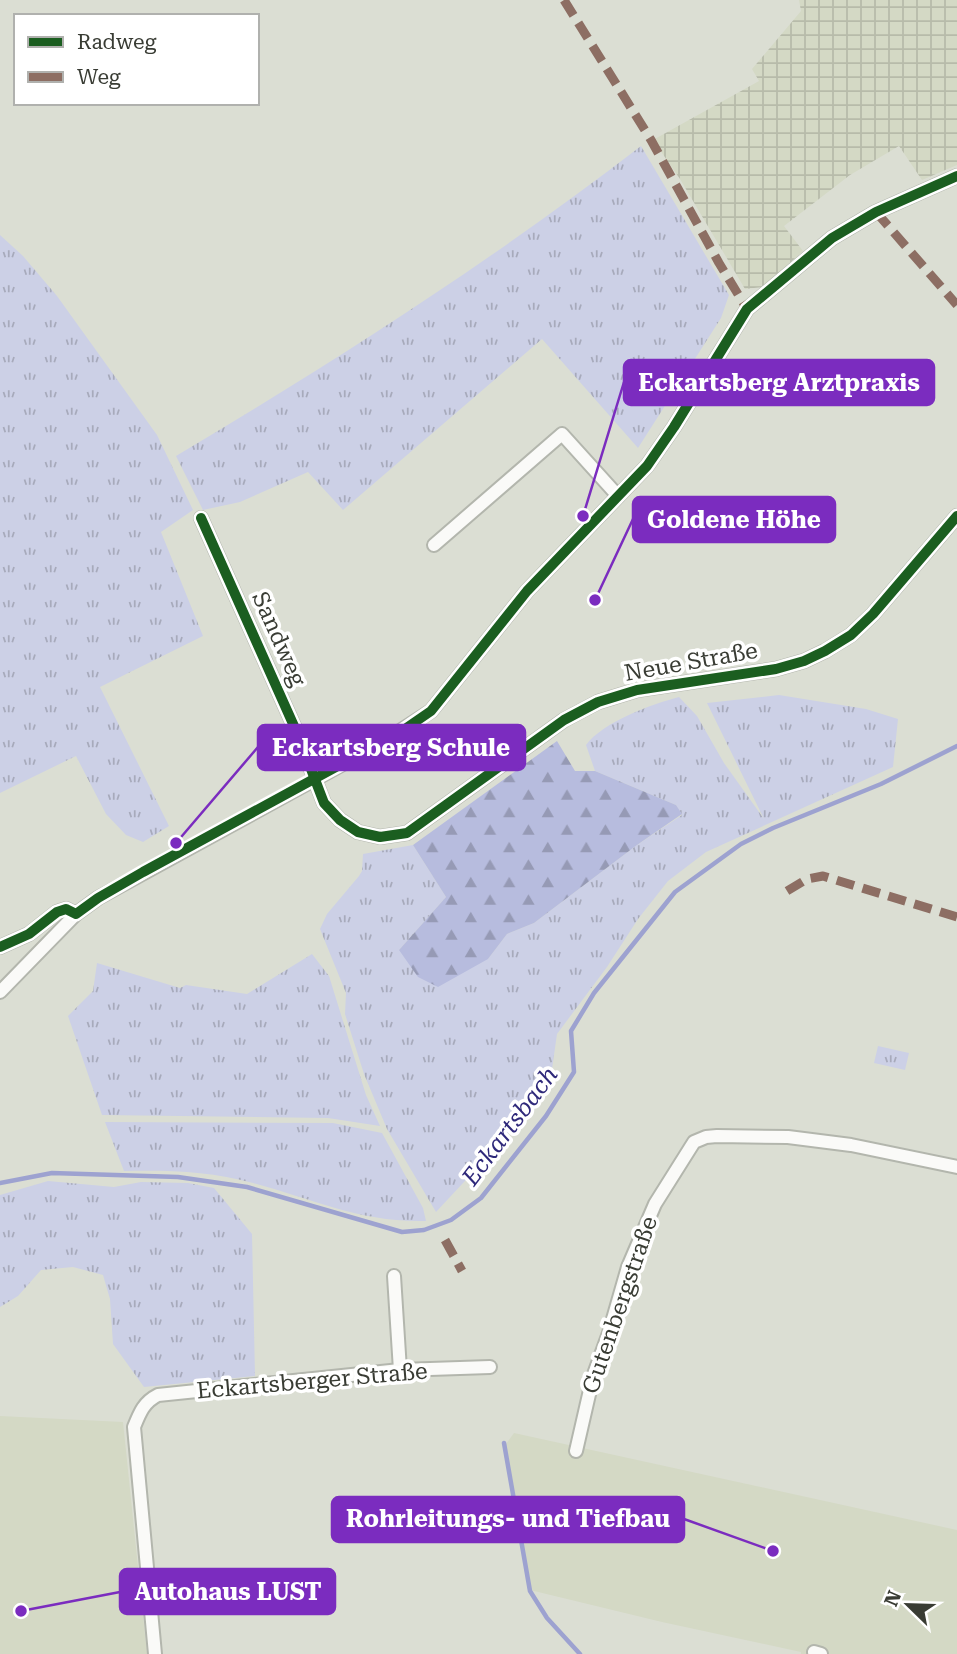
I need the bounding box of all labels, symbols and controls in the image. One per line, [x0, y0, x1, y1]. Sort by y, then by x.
legend [14, 14, 259, 105]
text: Radweg [77, 30, 156, 54]
text: Weg [77, 65, 121, 89]
callout: Eckartsberg Arztpraxis [624, 360, 934, 405]
text: Eckartsberg Arztpraxis [638, 369, 920, 397]
callout: Goldene Höhe [633, 497, 835, 542]
text: Goldene Höhe [647, 506, 821, 534]
street label: Sandweg [246, 588, 312, 690]
street label: Neue Straße [622, 637, 760, 687]
callout: Eckartsberg Schule [258, 725, 525, 770]
text: Eckartsberg Schule [272, 734, 510, 762]
water label: Eckartsbach [456, 1061, 564, 1192]
street label: Gutenbergstraße [577, 1213, 663, 1397]
street label: Eckartsberger Straße [195, 1357, 429, 1405]
callout: Rohrleitungs- und Tiefbau [332, 1497, 684, 1542]
text: Rohrleitungs- und Tiefbau [346, 1505, 670, 1533]
callout: Autohaus LUST [120, 1569, 335, 1614]
north arrow [873, 1570, 943, 1640]
text: Autohaus LUST [135, 1578, 321, 1606]
text: N [879, 1587, 906, 1610]

